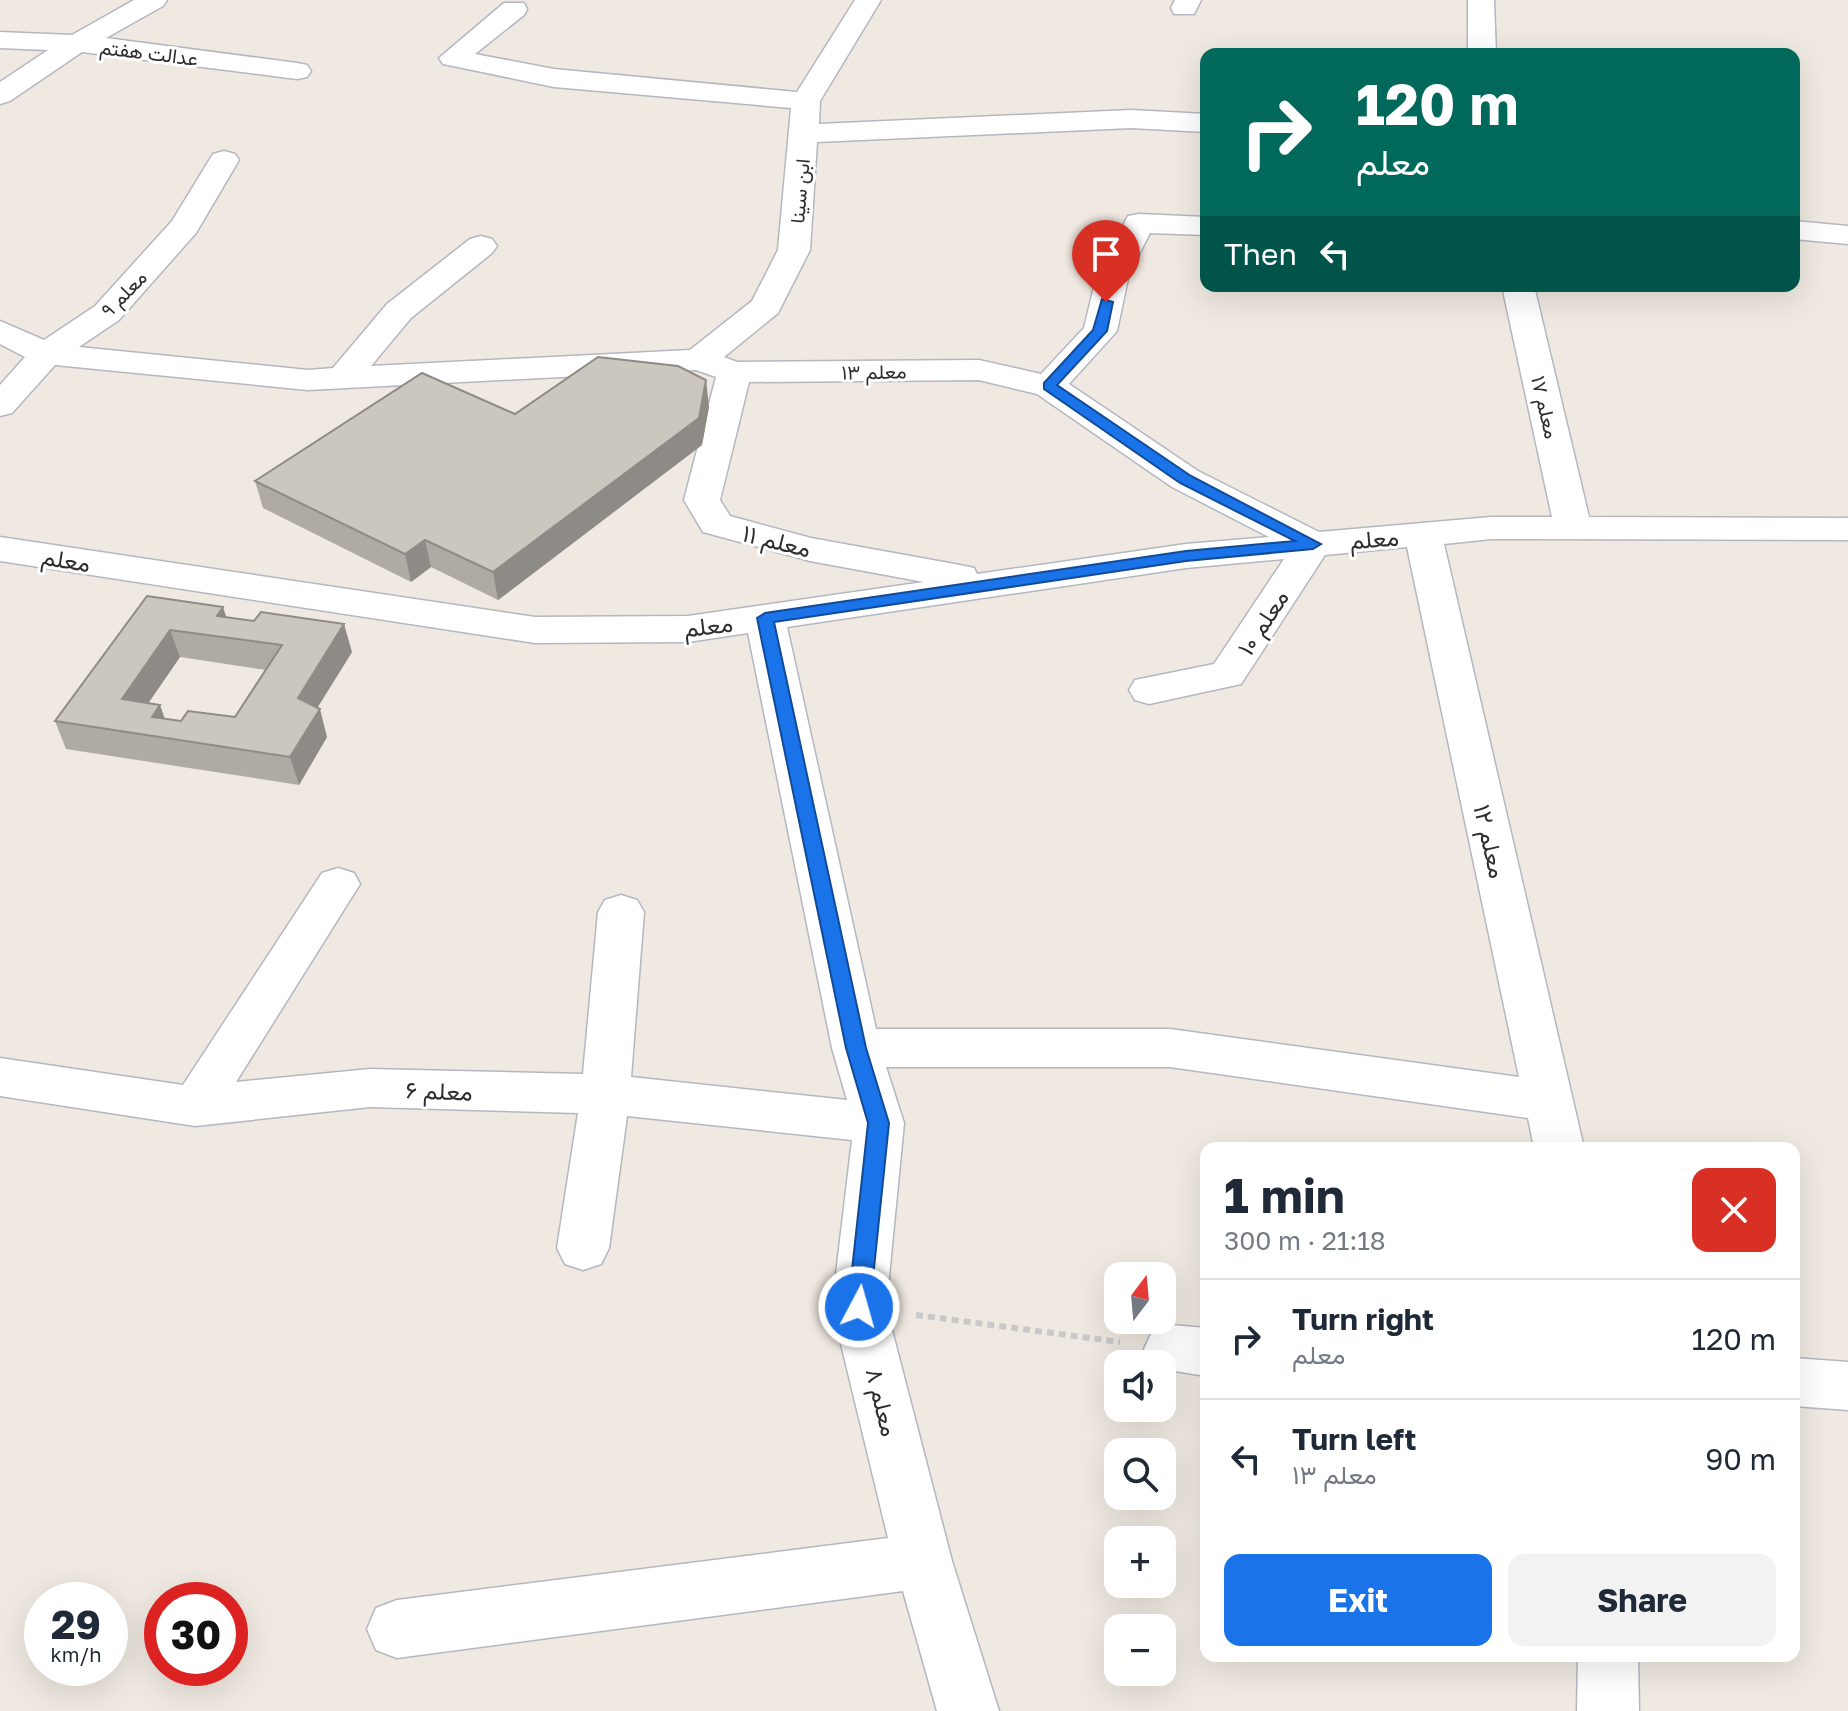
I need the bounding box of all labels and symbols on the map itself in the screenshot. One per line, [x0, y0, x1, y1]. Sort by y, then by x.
street label: عدالت هفتم [98, 34, 199, 72]
street label: ابن سینا [784, 158, 815, 224]
pin [1072, 220, 1140, 302]
street label: معلم ۹ [95, 265, 152, 323]
street label: معلم ۱۳ [841, 358, 907, 386]
street label: معلم ۱۷ [1525, 373, 1565, 441]
street label: معلم ۱۱ [739, 518, 814, 565]
street label: معلم [1348, 521, 1400, 558]
street label: معلم [39, 541, 93, 580]
street label: معلم ۱۰ [1230, 584, 1296, 662]
street label: معلم [682, 608, 735, 645]
street label: معلم ۱۲ [1466, 801, 1514, 881]
street label: معلم ۶ [405, 1074, 473, 1109]
north arrow [1104, 1262, 1176, 1334]
position arrow [817, 1265, 901, 1349]
street label: معلم ۸ [858, 1365, 905, 1440]
speed limit sign: 30 [144, 1582, 248, 1686]

